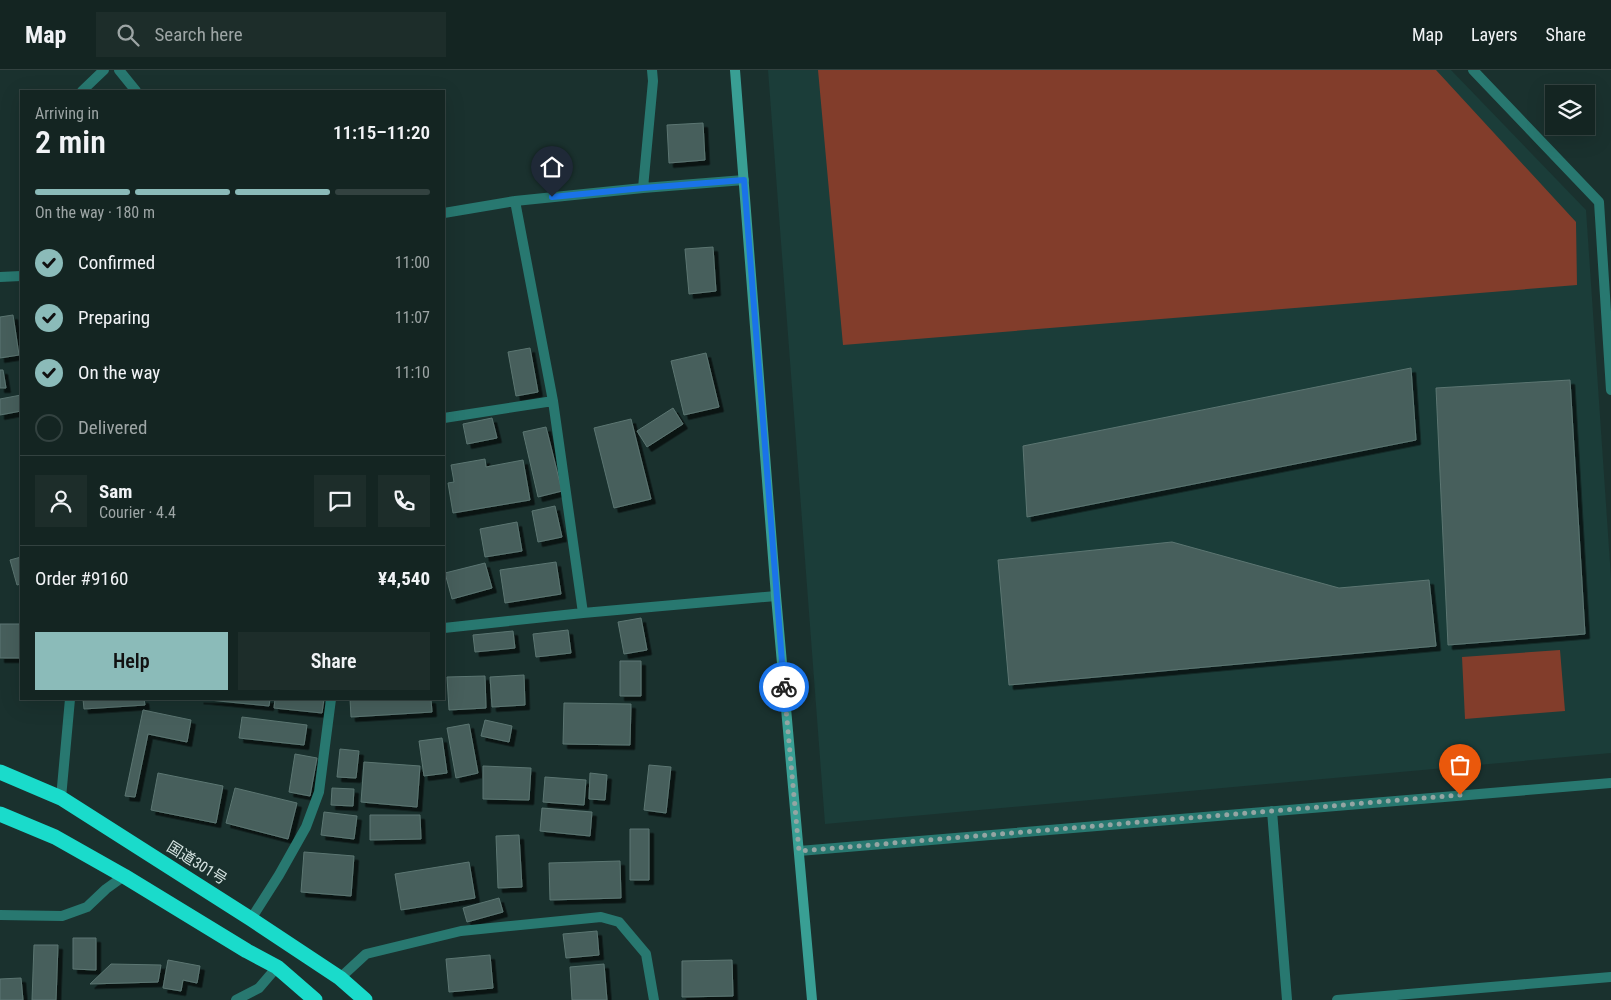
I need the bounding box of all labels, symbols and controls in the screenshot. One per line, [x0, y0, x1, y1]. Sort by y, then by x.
search box [96, 12, 446, 57]
text: Map [25, 21, 66, 49]
icon: search [114, 21, 142, 49]
text: Search here [154, 23, 243, 46]
text: Map [1412, 24, 1443, 45]
text: Layers [1471, 24, 1518, 45]
text: Share [1546, 24, 1586, 45]
map controls [1545, 85, 1595, 135]
button: layers [1545, 85, 1595, 135]
text: Arriving in [35, 104, 99, 123]
text: 11:15–11:20 [333, 121, 430, 144]
text: 2 min [35, 123, 106, 161]
pin [531, 146, 573, 197]
icon: home [538, 153, 566, 181]
text: On the way · 180 m [35, 203, 155, 222]
icon: check [35, 249, 63, 277]
text: Confirmed [78, 251, 155, 274]
text: 11:00 [395, 253, 430, 272]
icon: check [35, 304, 63, 332]
text: Preparing [78, 306, 150, 329]
text: 11:07 [395, 308, 430, 327]
icon: check [35, 359, 63, 387]
text: On the way [78, 361, 160, 384]
text: 11:10 [395, 363, 430, 382]
text: Delivered [78, 416, 147, 439]
button: person [35, 475, 87, 527]
button: chat [314, 475, 366, 527]
button: phone [378, 475, 430, 527]
text: Sam [99, 480, 132, 503]
text: Courier · 4.4 [99, 503, 176, 522]
text: Order #9160 [35, 567, 128, 590]
text: ¥4,540 [378, 567, 430, 590]
button: Help [35, 632, 228, 690]
button: Share [238, 632, 430, 690]
courier [759, 662, 809, 712]
icon: bike [770, 673, 798, 701]
pin [1439, 744, 1481, 795]
icon: bag [1446, 751, 1474, 779]
street label: 国道301号 [164, 838, 230, 888]

